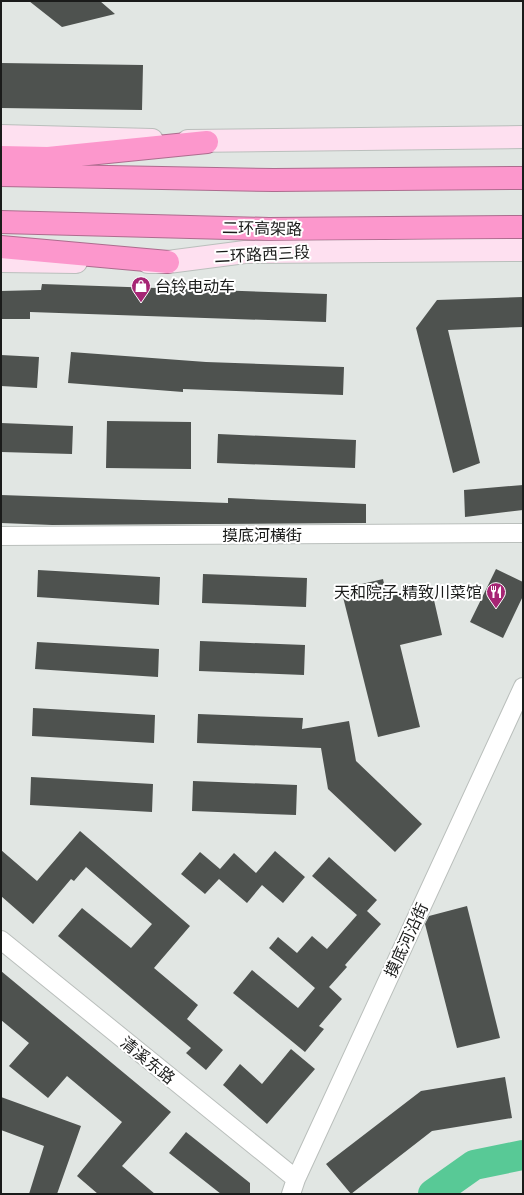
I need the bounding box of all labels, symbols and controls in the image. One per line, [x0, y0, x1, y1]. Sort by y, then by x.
street label: 二环高架路 [222, 216, 302, 242]
street label: 二环路西三段 [213, 241, 311, 269]
shop icon: 台铃电动车 [130, 275, 152, 303]
place label: 台铃电动车 [155, 275, 235, 299]
street label: 摸底河横街 [222, 524, 302, 548]
place label: 天和院子·精致川菜馆 [334, 581, 482, 605]
restaurant icon: 天和院子·精致川菜馆 [485, 581, 507, 609]
street label: 摸底河沿街 [379, 899, 435, 982]
street label: 清溪东路 [115, 1031, 180, 1090]

